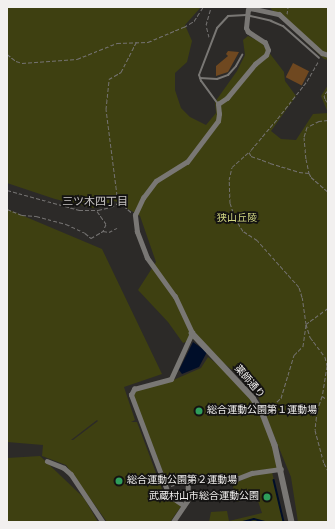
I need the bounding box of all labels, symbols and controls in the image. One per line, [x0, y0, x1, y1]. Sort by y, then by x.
district label: 三ツ木四丁目 [62, 195, 128, 209]
park label: 狭山丘陵 [217, 213, 257, 225]
street label: 薬師通り [231, 363, 267, 401]
place label: 総合運動公園第１運動場 [207, 405, 317, 417]
marker: 総合運動公園第１運動場 [194, 406, 204, 416]
place label: 総合運動公園第２運動場 [127, 475, 237, 487]
marker: 総合運動公園第２運動場 [114, 476, 124, 486]
place label: 武蔵村山市総合運動公園 [149, 491, 259, 503]
marker: 武蔵村山市総合運動公園 [262, 492, 272, 502]

